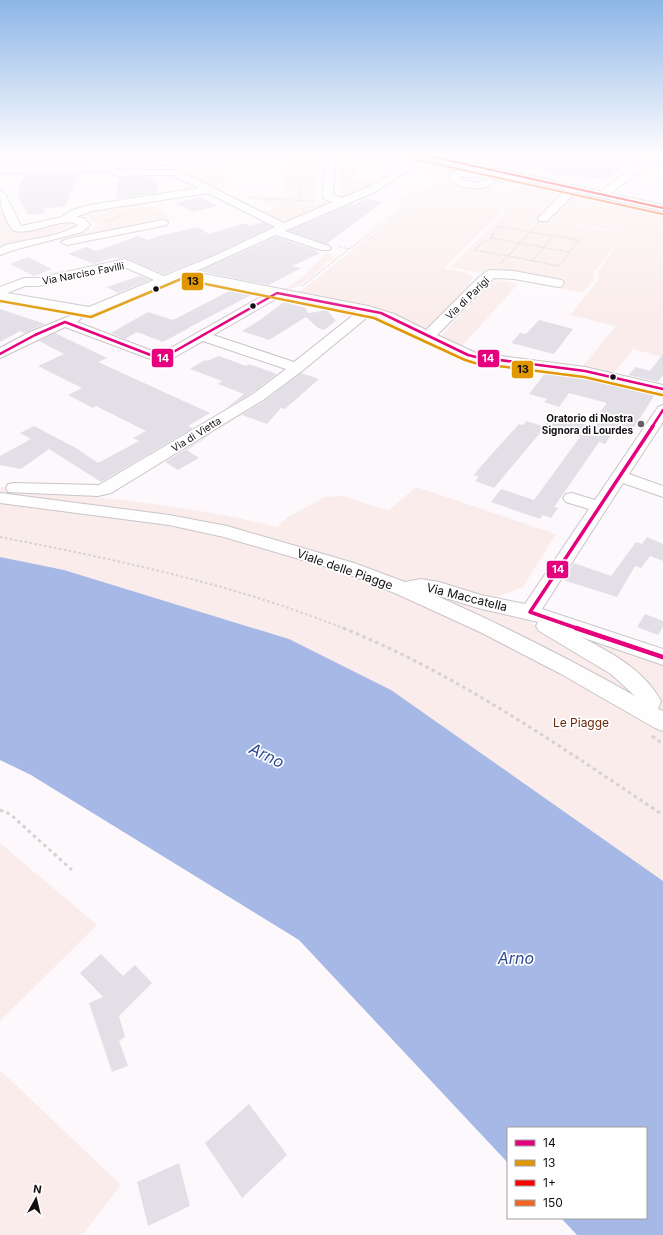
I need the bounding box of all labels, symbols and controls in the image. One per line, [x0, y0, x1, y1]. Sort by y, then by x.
street label: Via Narciso Favilli [41, 259, 125, 287]
line badge: 13 [181, 272, 204, 291]
text: 13 [187, 274, 199, 288]
street label: Via di Parigi [443, 274, 491, 322]
unlabelled marker [151, 284, 161, 294]
unlabelled marker [248, 301, 258, 311]
line badge: 14 [151, 348, 174, 368]
line badge: 14 [477, 349, 500, 368]
text: 14 [157, 351, 169, 365]
text: 14 [482, 351, 494, 365]
line badge: 13 [511, 360, 534, 379]
text: 13 [517, 362, 529, 376]
unlabelled marker [608, 372, 618, 382]
place label: Oratorio di Nostra Signora di Lourdes [542, 412, 633, 437]
street label: Via di Vietta [169, 414, 223, 454]
marker: Oratorio di Nostra Signora di Lourdes [636, 419, 646, 429]
street label: Viale delle Piagge [295, 546, 395, 592]
line badge: 14 [546, 560, 569, 579]
text: 14 [552, 562, 564, 576]
street label: Via Maccatella [425, 580, 509, 614]
park label: Le Piagge [553, 715, 609, 730]
water label: Arno [245, 738, 288, 772]
water label: Arno [497, 948, 534, 968]
legend [507, 1127, 647, 1219]
text: 14 [543, 1135, 556, 1150]
text: 13 [543, 1155, 555, 1170]
text: 1+ [543, 1175, 556, 1190]
north arrow [16, 1179, 56, 1219]
text: N [32, 1182, 43, 1197]
text: 150 [543, 1195, 563, 1210]

